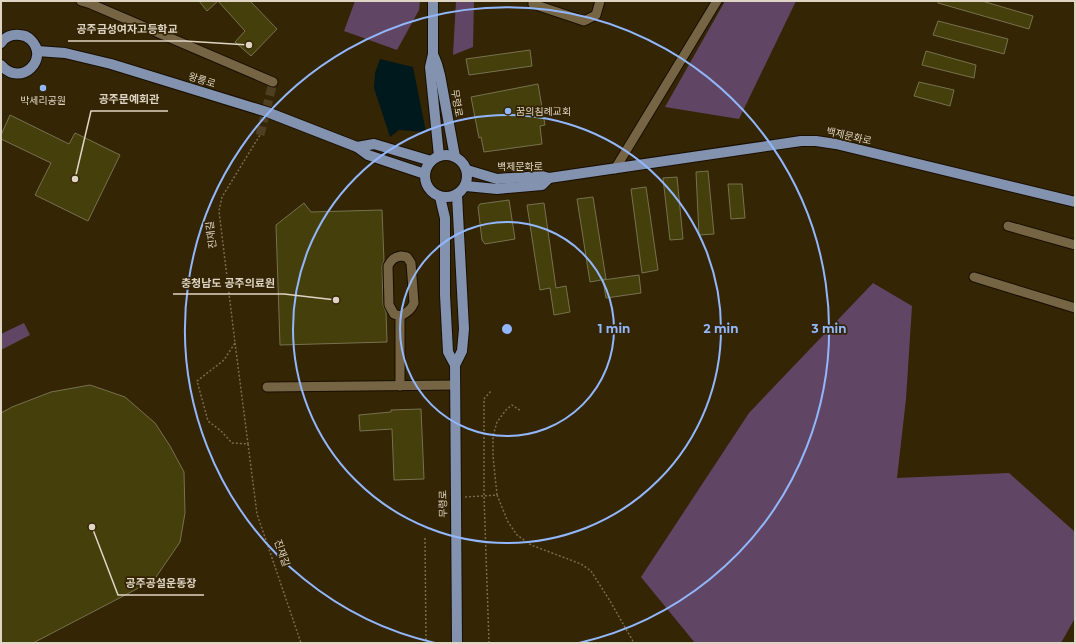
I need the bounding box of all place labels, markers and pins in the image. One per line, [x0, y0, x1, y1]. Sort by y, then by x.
callout: 공주금성여자고등학교 [68, 18, 185, 41]
marker: 박세리공원 [38, 83, 48, 93]
callout: 공주문예회관 [91, 88, 168, 111]
place label: 박세리공원 [20, 94, 66, 107]
place label: 꿈의침례교회 [516, 105, 571, 118]
marker: 꿈의침례교회 [503, 106, 513, 116]
callout: 충청남도 공주의료원 [173, 271, 284, 294]
centre of rings [500, 322, 514, 336]
callout: 공주공설운동장 [118, 572, 204, 595]

